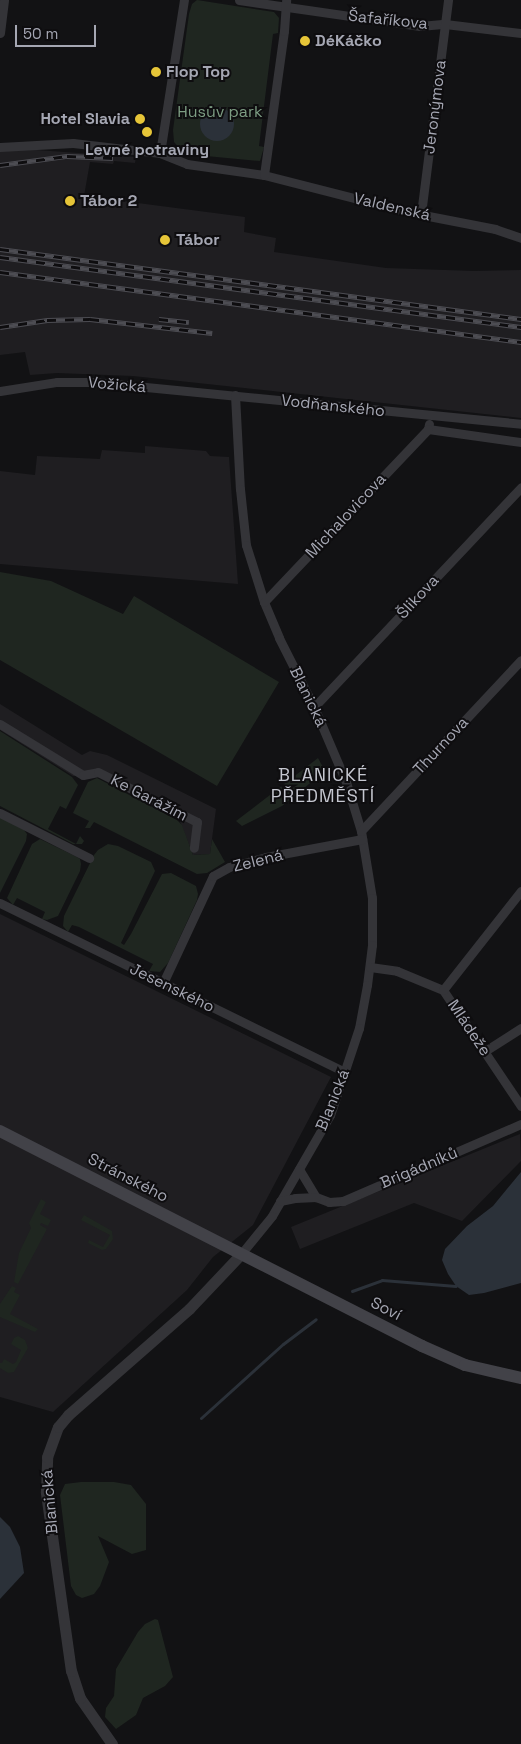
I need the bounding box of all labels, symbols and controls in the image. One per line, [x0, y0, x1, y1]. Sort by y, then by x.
street label: Šafaříkova [347, 6, 429, 34]
scale bar [18, 15, 99, 47]
text: 50 m [23, 24, 58, 43]
place label: DéKáčko [315, 31, 382, 51]
marker: DéKáčko [299, 35, 311, 47]
street label: Jeronýmova [420, 59, 450, 155]
place label: Flop Top [166, 62, 231, 82]
marker: Flop Top [150, 66, 162, 78]
park label: Husův park [177, 102, 263, 122]
place label: Hotel Slavia [40, 109, 130, 129]
marker: Hotel Slavia [134, 113, 146, 125]
marker: Levné potraviny [141, 126, 153, 138]
place label: Levné potraviny [85, 140, 209, 160]
street label: Valdenská [352, 189, 432, 225]
place label: Tábor 2 [80, 191, 137, 211]
marker: Tábor 2 [64, 195, 76, 207]
place label: Tábor [176, 230, 220, 250]
marker: Tábor [158, 233, 172, 247]
street label: Vožická [87, 373, 147, 397]
street label: Vodňanského [280, 391, 386, 421]
street label: Michalovicova [302, 470, 390, 562]
street label: Šlikova [393, 571, 443, 623]
street label: Blanická [285, 664, 331, 730]
street label: Thurnova [409, 713, 473, 779]
district label: BLANICKÉ PŘEDMĚSTÍ [270, 765, 376, 808]
street label: Ke Garážím [107, 770, 191, 826]
street label: Zelená [231, 846, 285, 876]
street label: Jesenského [126, 959, 218, 1017]
street label: Mládeže [443, 996, 495, 1060]
street label: Blanická [312, 1066, 354, 1134]
street label: Brigádníků [377, 1143, 461, 1193]
street label: Stránského [85, 1150, 171, 1206]
street label: Soví [367, 1293, 405, 1325]
street label: Blanická [38, 1469, 62, 1535]

